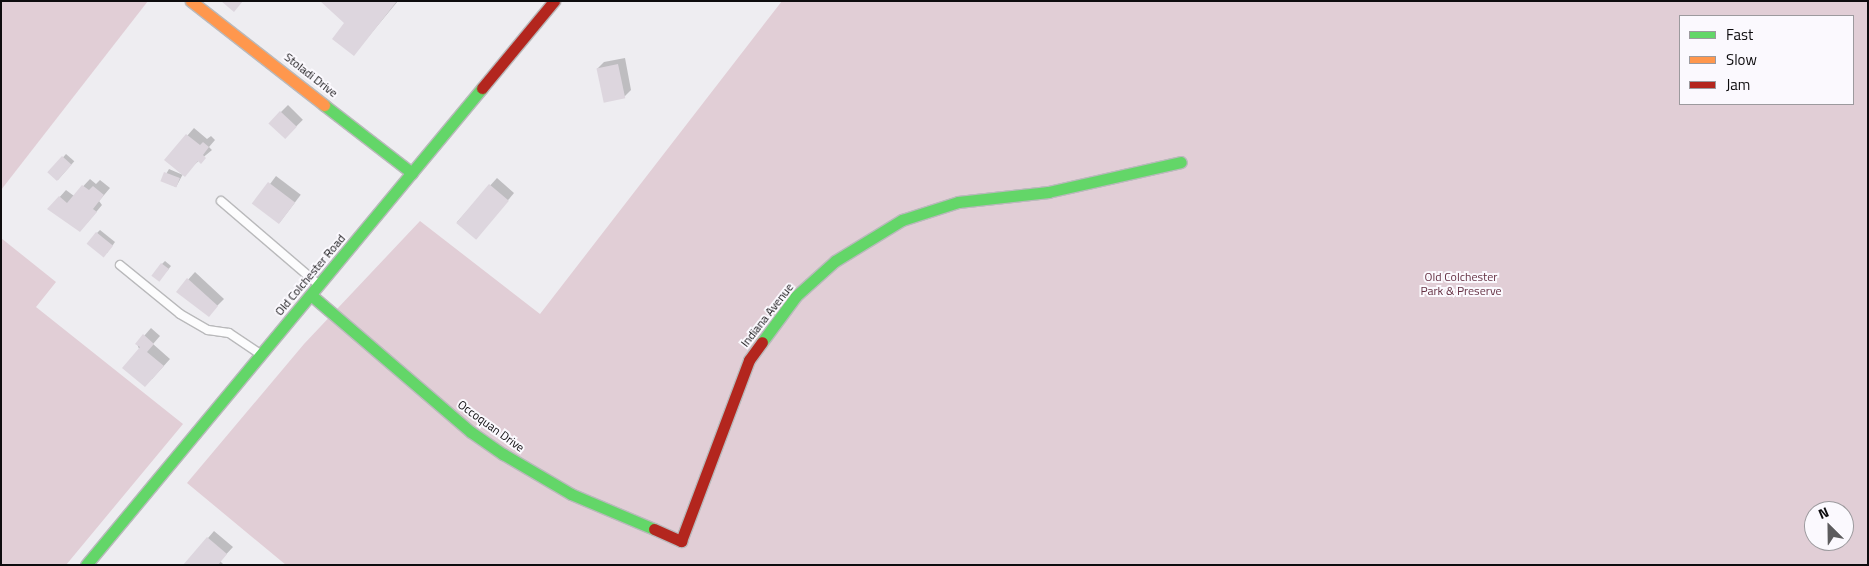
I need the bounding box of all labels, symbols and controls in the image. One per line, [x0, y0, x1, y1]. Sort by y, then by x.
legend [1679, 15, 1854, 105]
text: Fast [1726, 23, 1753, 46]
text: Slow [1726, 48, 1757, 71]
street label: Stoladi Drive [282, 50, 340, 100]
text: Jam [1726, 73, 1750, 96]
street label: Old Colchester Road [272, 231, 348, 319]
park label: Old Colchester Park & Preserve [1420, 270, 1502, 298]
street label: Indiana Avenue [738, 280, 796, 350]
street label: Occoquan Drive [455, 397, 527, 455]
north arrow [1804, 501, 1854, 551]
text: N [1815, 501, 1832, 524]

